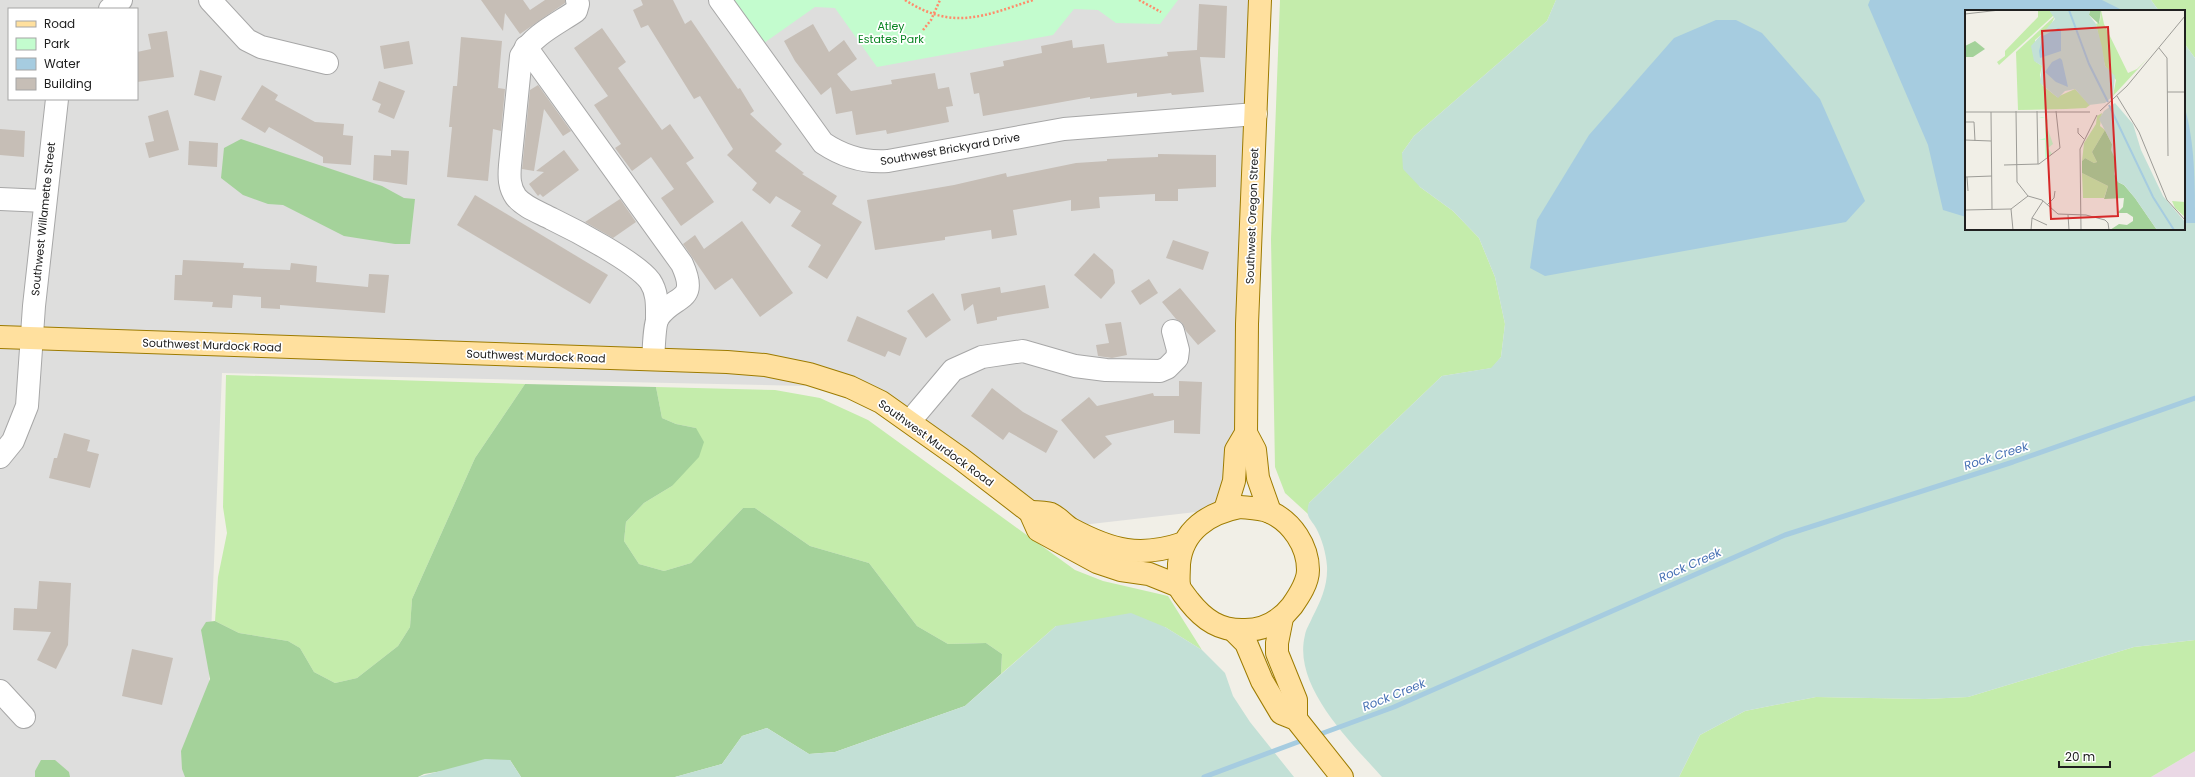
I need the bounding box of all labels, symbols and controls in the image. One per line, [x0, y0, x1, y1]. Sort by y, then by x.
legend [8, 8, 138, 100]
inset map [1965, 10, 2185, 230]
text: Road [44, 15, 75, 32]
park label: Atley Estates Park [858, 18, 924, 47]
text: Park [44, 35, 71, 52]
text: Water [44, 55, 81, 72]
text: Building [44, 75, 92, 92]
street label: Southwest Brickyard Drive [879, 129, 1021, 169]
street label: Southwest Willamette Street [27, 141, 59, 297]
street label: Southwest Oregon Street [1242, 148, 1262, 284]
street label: Southwest Murdock Road [142, 335, 282, 355]
street label: Southwest Murdock Road [466, 346, 606, 366]
street label: Southwest Murdock Road [875, 396, 997, 490]
water label: Rock Creek [1961, 437, 2031, 474]
water label: Rock Creek [1656, 543, 1725, 586]
water label: Rock Creek [1360, 674, 1429, 715]
scale bar [2059, 743, 2110, 769]
text: 20 m [2065, 748, 2095, 765]

